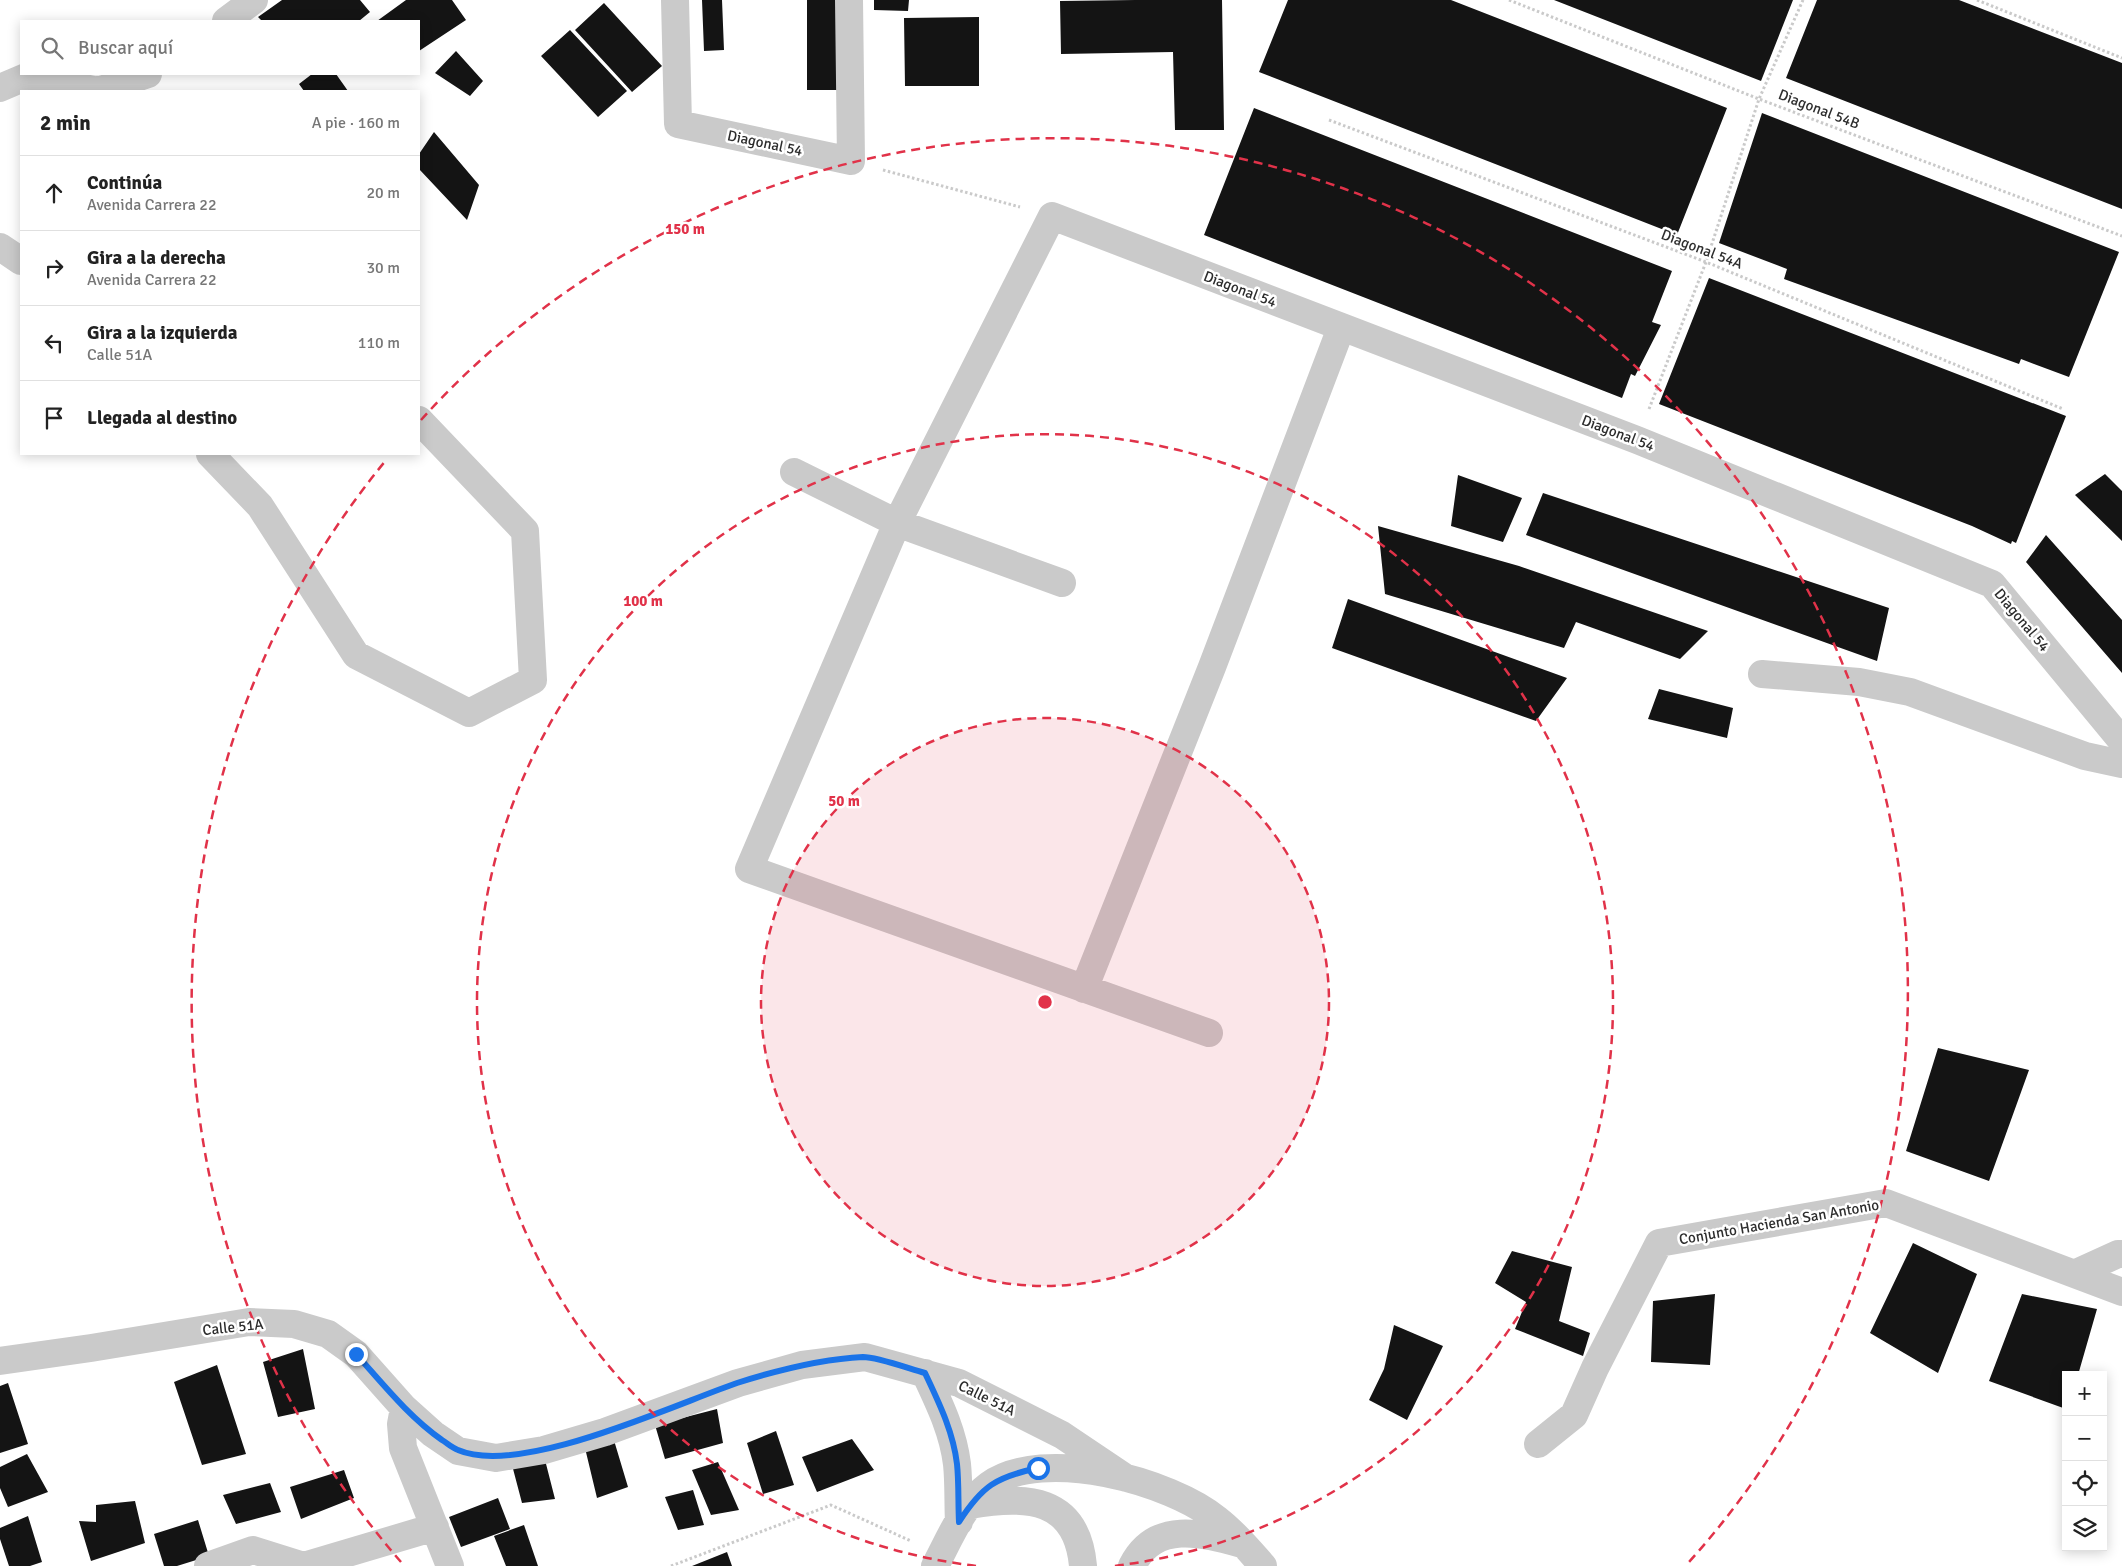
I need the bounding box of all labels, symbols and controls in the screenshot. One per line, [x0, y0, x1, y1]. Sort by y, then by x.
search box [20, 20, 420, 75]
icon: search [38, 34, 66, 62]
text: Buscar aquí [78, 36, 173, 60]
street label: Diagonal 54B [1776, 85, 1862, 133]
text: 2 min [40, 110, 91, 136]
text: A pie · 160 m [312, 113, 400, 133]
street label: Diagonal 54 [726, 126, 804, 160]
text: Continúa [87, 171, 162, 195]
icon: ahead [40, 179, 68, 207]
text: 20 m [366, 183, 400, 203]
text: Avenida Carrera 22 [87, 195, 217, 215]
text: 150 m [665, 220, 705, 238]
street label: Diagonal 54A [1659, 225, 1745, 273]
text: Gira a la derecha [87, 246, 226, 270]
icon: right [40, 254, 68, 282]
text: 30 m [366, 258, 400, 278]
street label: Diagonal 54 [1201, 267, 1279, 311]
text: Avenida Carrera 22 [87, 270, 217, 290]
text: Gira a la izquierda [87, 321, 237, 345]
icon: left [40, 329, 68, 357]
text: 110 m [358, 333, 400, 353]
text: Calle 51A [87, 345, 152, 365]
icon: arrive [40, 404, 68, 432]
text: Llegada al destino [87, 406, 237, 430]
street label: Diagonal 54 [1579, 411, 1657, 455]
street label: Diagonal 54 [1990, 585, 2054, 655]
text: 100 m [623, 592, 663, 610]
text: 50 m [828, 792, 860, 810]
centre of rings [1036, 993, 1054, 1011]
street label: Conjunto Hacienda San Antonio [1678, 1195, 1881, 1248]
street label: Calle 51A [202, 1315, 264, 1339]
route end [345, 1343, 368, 1366]
map controls [2062, 1371, 2107, 1551]
button: + [2062, 1371, 2107, 1416]
street label: Calle 51A [956, 1376, 1018, 1420]
button: − [2062, 1416, 2107, 1461]
route start [1027, 1457, 1050, 1480]
button: locate [2062, 1461, 2107, 1506]
button: layers [2062, 1506, 2107, 1551]

